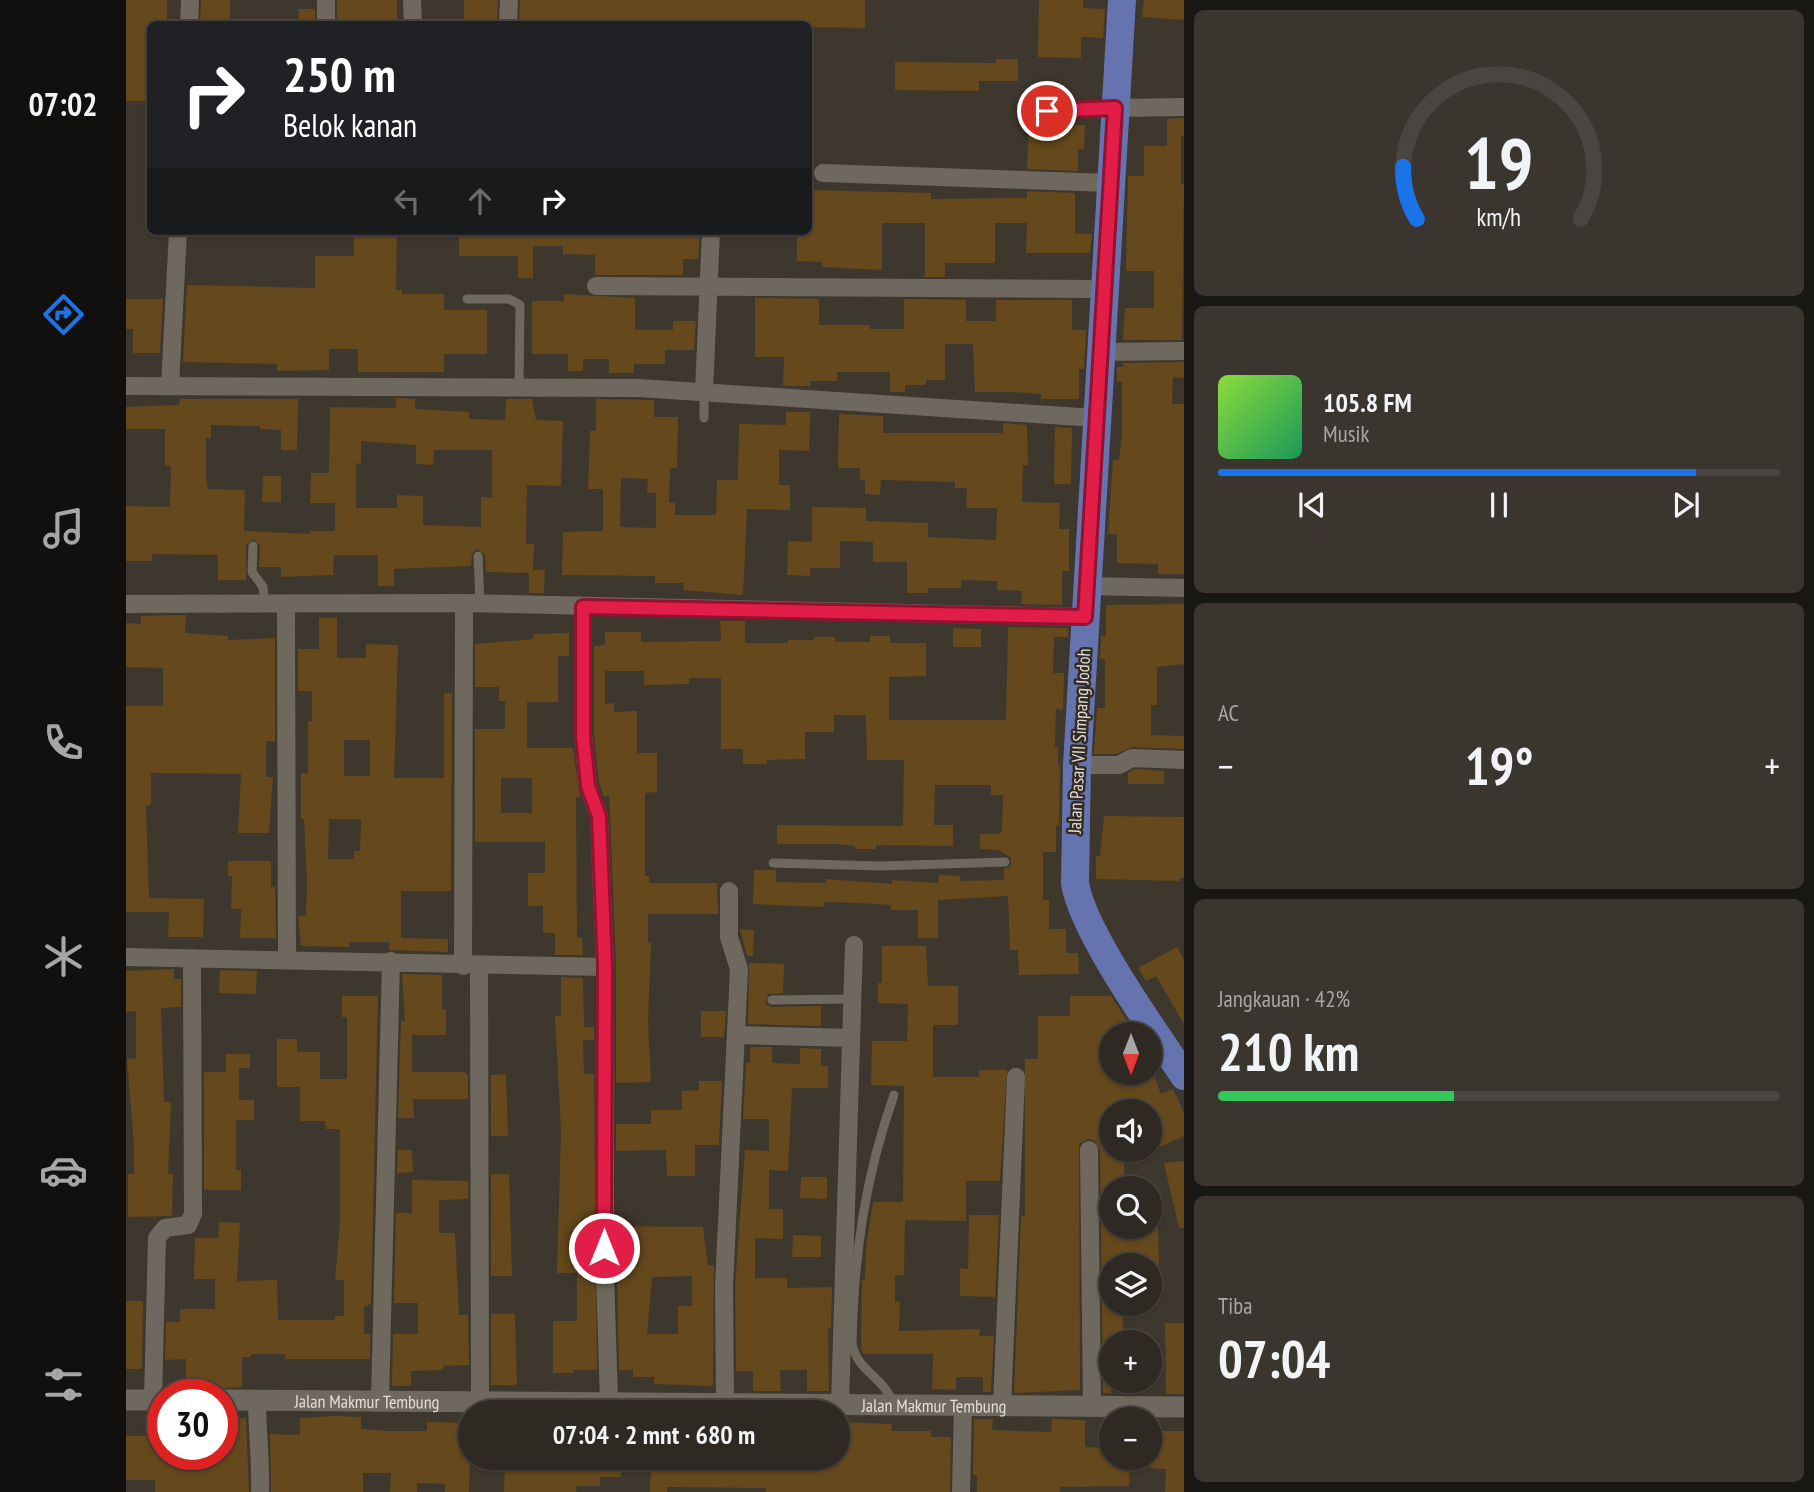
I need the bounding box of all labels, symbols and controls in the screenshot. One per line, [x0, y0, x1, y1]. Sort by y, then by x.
text: 250 m [283, 42, 396, 106]
icon: right [168, 49, 259, 140]
pin [1017, 81, 1077, 141]
text: 07:02 [28, 83, 98, 125]
icon: arrive [1028, 92, 1066, 130]
text: Belok kanan [283, 104, 417, 146]
text: 19 [1464, 116, 1534, 210]
icon: left [388, 182, 426, 220]
icon: ahead [461, 182, 499, 220]
icon: right [534, 182, 572, 220]
text: km/h [1477, 201, 1521, 233]
icon: directions [39, 290, 88, 339]
text: 105.8 FM [1323, 386, 1412, 419]
text: Musik [1323, 419, 1369, 448]
icon: previous [1293, 486, 1331, 524]
icon: pause [1480, 486, 1518, 524]
icon: next [1667, 486, 1705, 524]
icon: music [39, 504, 88, 553]
street label: Jalan Pasar VII Simpang Jodoh [1063, 648, 1095, 835]
text: AC [1218, 698, 1239, 727]
icon: phone [39, 718, 88, 767]
text: 19° [1465, 732, 1533, 799]
text: − [1218, 741, 1234, 790]
text: + [1764, 741, 1780, 790]
icon: climate [39, 932, 88, 981]
text: Jangkauan · 42% [1218, 984, 1350, 1013]
text: 210 km [1218, 1018, 1359, 1085]
north arrow [1099, 1022, 1162, 1085]
map controls [1099, 1022, 1162, 1470]
button: sound [1099, 1099, 1162, 1162]
icon: car [39, 1146, 88, 1195]
button: search [1099, 1176, 1162, 1239]
position arrow [567, 1211, 641, 1285]
button: layers [1099, 1253, 1162, 1316]
text: Tiba [1218, 1291, 1252, 1320]
text: 07:04 [1218, 1325, 1330, 1392]
button: + [1099, 1330, 1162, 1393]
icon: filters [39, 1360, 88, 1409]
speed limit sign: 30 [147, 1379, 238, 1470]
street label: Jalan Makmur Tembung [293, 1389, 439, 1413]
street label: Jalan Makmur Tembung [860, 1393, 1006, 1417]
button: − [1099, 1407, 1162, 1470]
text: 07:04 · 2 mnt · 680 m [553, 1418, 755, 1451]

